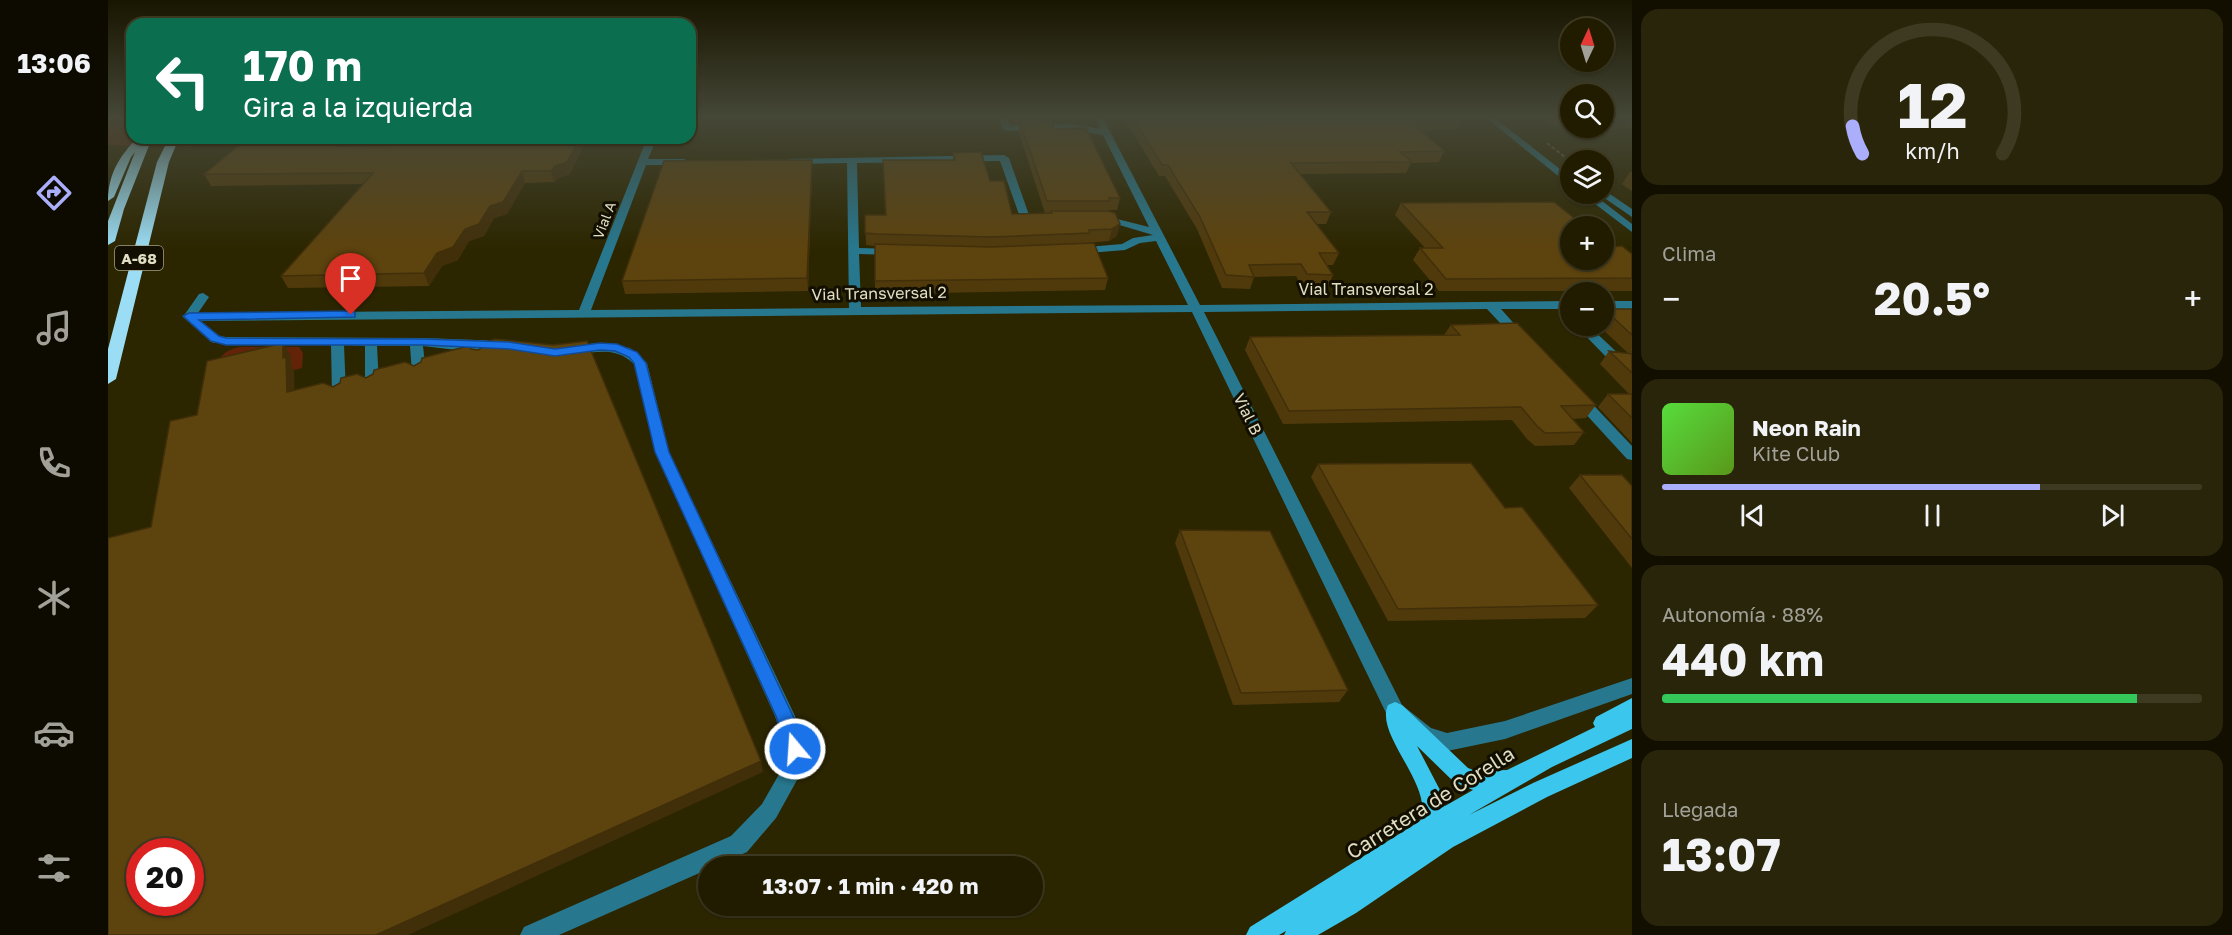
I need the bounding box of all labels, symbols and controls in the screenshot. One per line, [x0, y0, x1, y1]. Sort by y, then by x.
north arrow [1560, 18, 1614, 72]
map controls [1560, 18, 1614, 336]
text: 170 m [243, 40, 362, 90]
icon: left [144, 42, 222, 120]
text: 13:06 [17, 47, 91, 79]
text: 12 [1897, 67, 1967, 142]
button: search [1560, 84, 1614, 138]
text: Gira a la izquierda [243, 91, 473, 123]
text: km/h [1905, 138, 1959, 164]
button: layers [1560, 150, 1614, 204]
icon: directions [33, 172, 75, 214]
street label: Vial A [589, 198, 619, 241]
button: + [1560, 216, 1614, 270]
text: Clima [1662, 241, 1716, 265]
road number: A-68 [115, 246, 163, 270]
pin [325, 253, 376, 315]
icon: arrive [334, 262, 367, 295]
text: 20.5° [1874, 271, 1990, 325]
street label: Vial Transversal 2 [1298, 279, 1434, 299]
text: − [1662, 279, 1680, 318]
text: + [2184, 279, 2202, 318]
street label: Vial Transversal 2 [811, 282, 947, 304]
button: − [1560, 282, 1614, 336]
icon: music [33, 307, 75, 349]
street label: Vial B [1229, 390, 1267, 438]
text: Neon Rain [1752, 414, 1861, 441]
text: Kite Club [1752, 441, 1840, 465]
icon: phone [33, 442, 75, 484]
icon: previous [1736, 499, 1769, 532]
icon: pause [1916, 499, 1949, 532]
icon: next [2096, 499, 2129, 532]
icon: climate [33, 577, 75, 619]
text: Autonomía · 88% [1662, 602, 1823, 626]
text: 440 km [1662, 632, 1824, 686]
icon: car [33, 712, 75, 754]
position arrow [763, 717, 827, 781]
street label: Carretera de Corella [1342, 741, 1518, 863]
text: Llegada [1662, 797, 1738, 821]
text: 13:07 [1662, 827, 1781, 881]
speed limit sign: 20 [126, 838, 204, 916]
icon: filters [33, 847, 75, 889]
text: 13:07 · 1 min · 420 m [763, 872, 978, 899]

